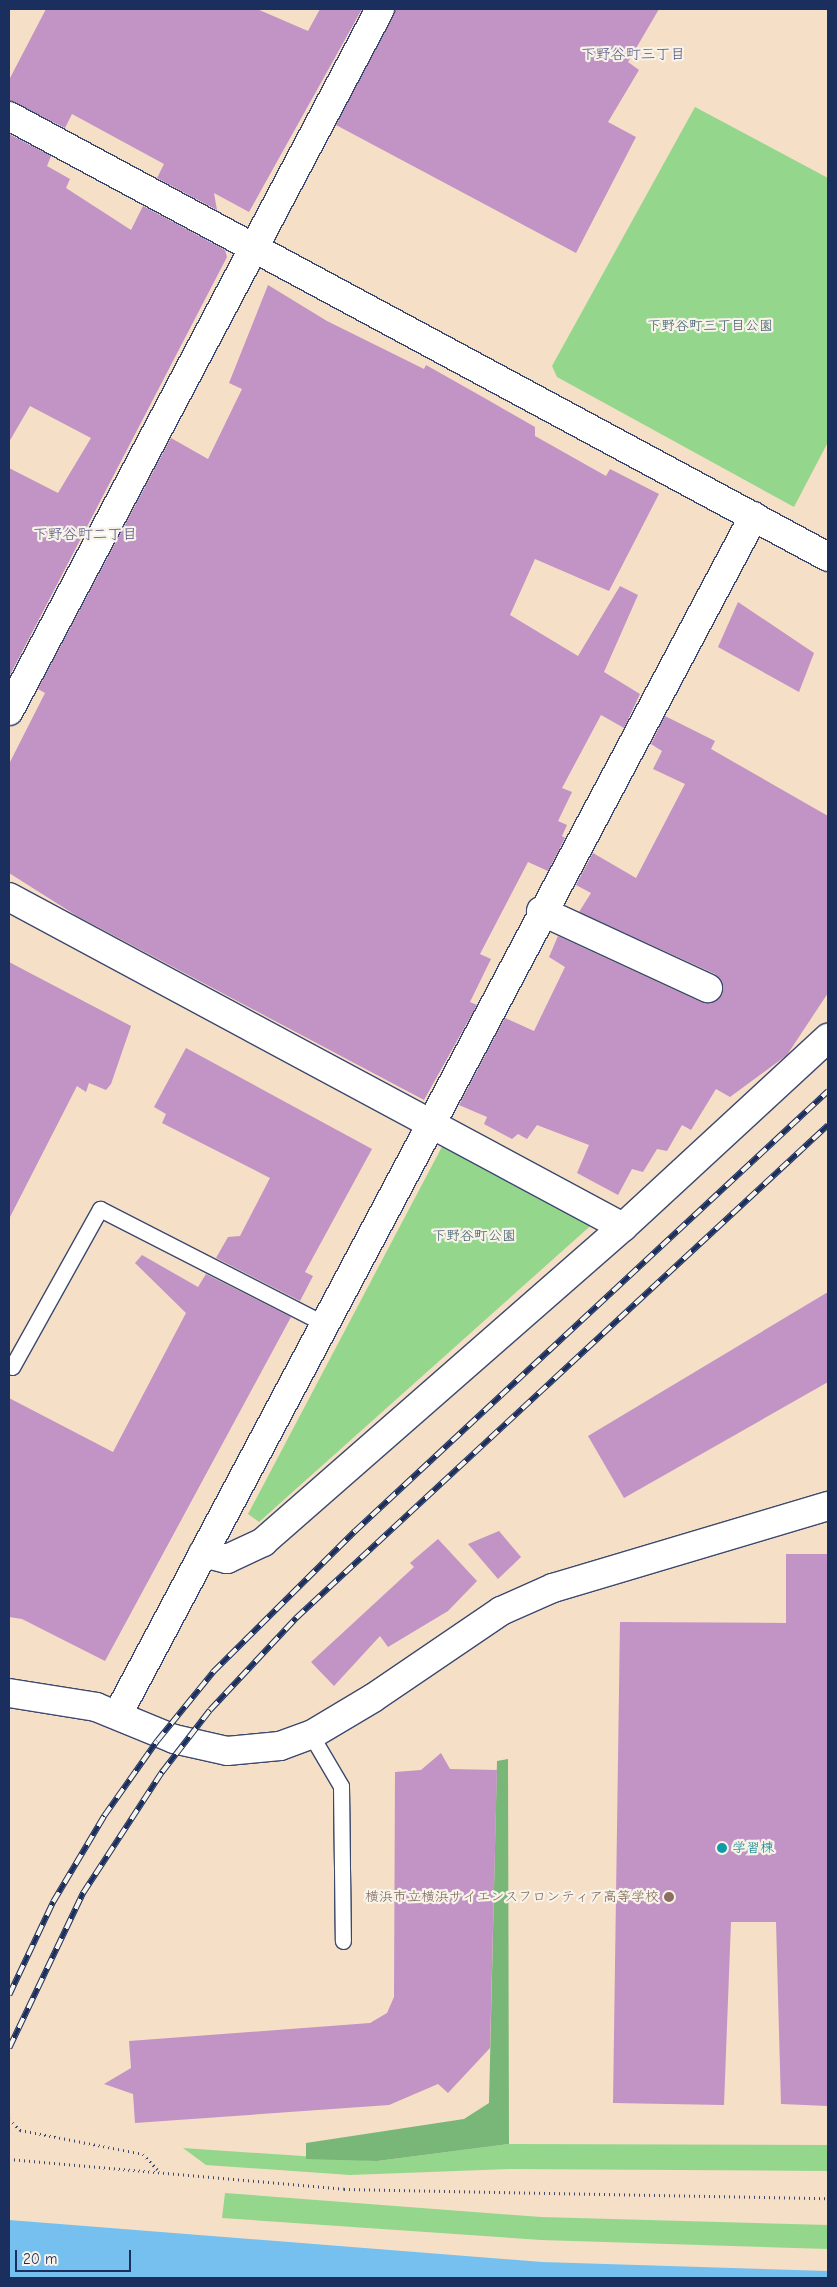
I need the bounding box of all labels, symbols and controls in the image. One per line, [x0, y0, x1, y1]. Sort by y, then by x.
district label: 下野谷町三丁目 [581, 46, 685, 64]
park label: 下野谷町三丁目公園 [647, 318, 773, 334]
district label: 下野谷町二丁目 [33, 526, 137, 544]
park label: 下野谷町公園 [432, 1228, 516, 1244]
place label: 学習棟 [732, 1840, 774, 1856]
marker: 学習棟 [716, 1842, 728, 1854]
place label: 横浜市立横浜サイエンスフロンティア高等学校 [365, 1889, 659, 1905]
marker: 横浜市立横浜サイエンスフロンティア高等学校 [663, 1891, 675, 1903]
scale bar [18, 2240, 134, 2272]
text: 20 m [23, 2250, 57, 2268]

